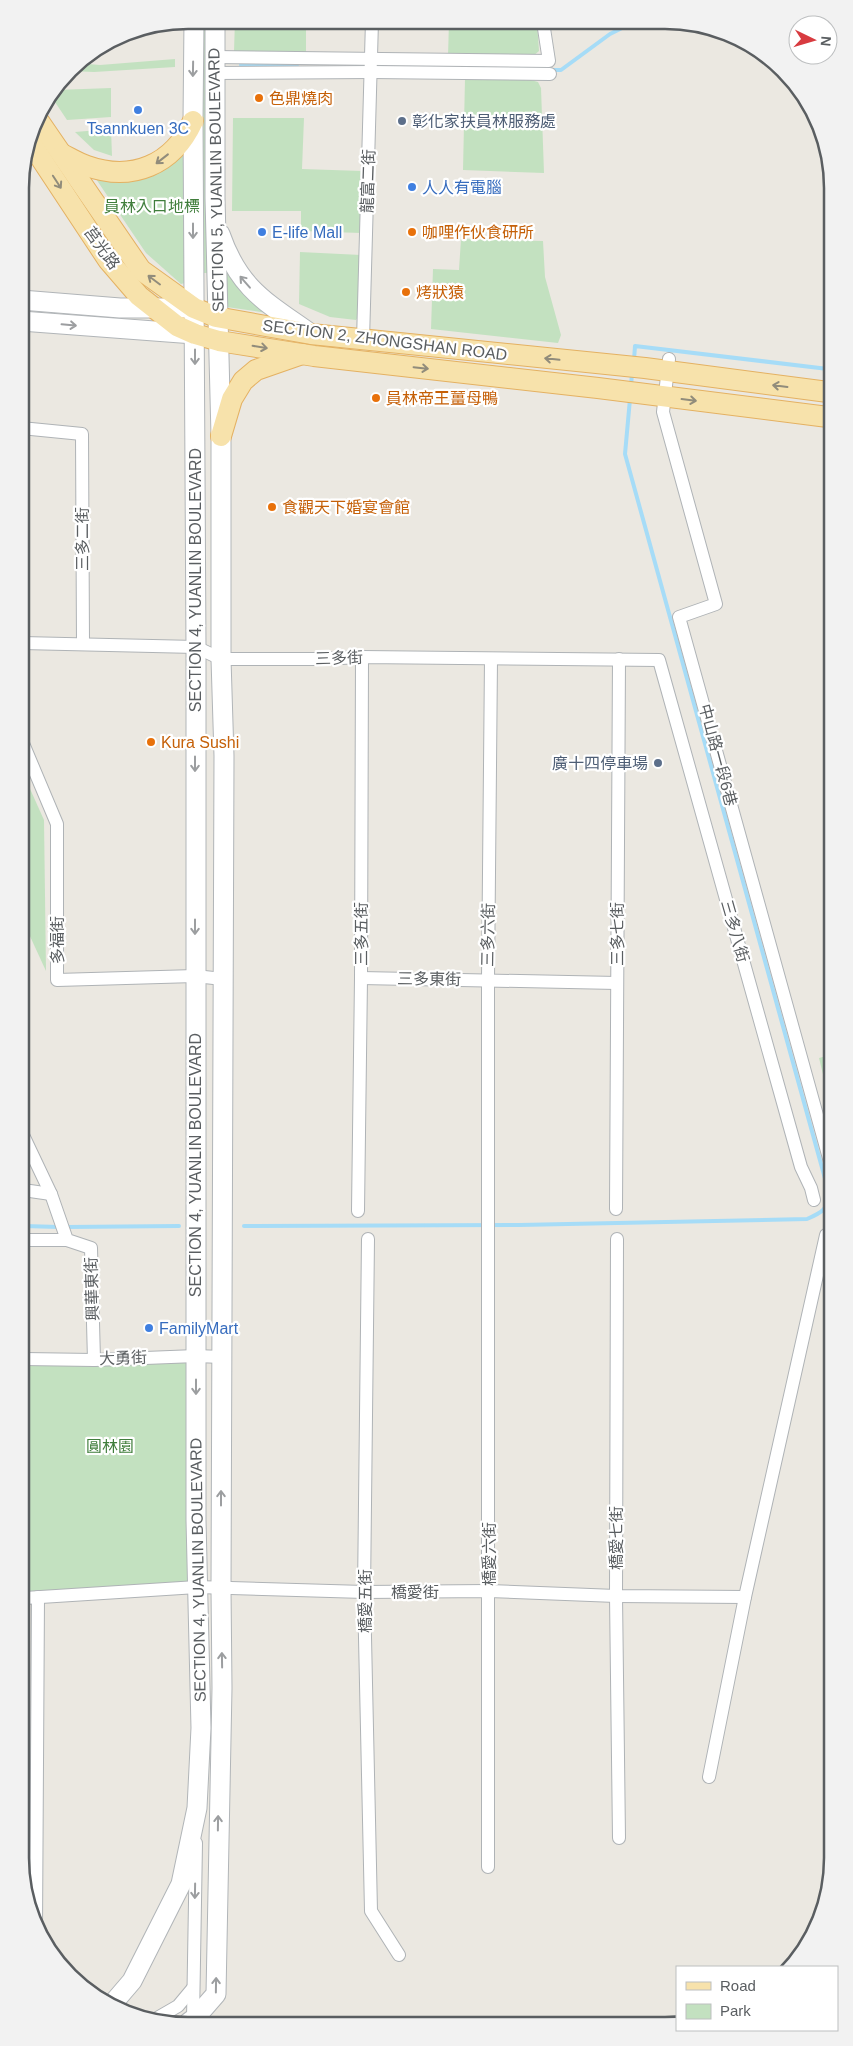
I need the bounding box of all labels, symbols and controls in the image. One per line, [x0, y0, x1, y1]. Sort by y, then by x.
north arrow [788, 15, 838, 65]
text: N [818, 35, 834, 47]
street label: SECTION 5, YUANLIN BOULEVARD [205, 48, 227, 312]
one-way arrow [189, 61, 198, 77]
place label: 色鼎燒肉 [269, 90, 333, 107]
marker: 色鼎燒肉 [253, 92, 265, 104]
marker: Tsannkuen 3C [132, 104, 144, 116]
place label: 彰化家扶員林服務處 [412, 113, 556, 130]
marker: 彰化家扶員林服務處 [396, 115, 408, 127]
place label: Tsannkuen 3C [87, 120, 189, 137]
street label: 龍富二街 [358, 149, 378, 213]
one-way arrow [156, 153, 169, 164]
one-way arrow [52, 175, 62, 189]
place label: 人人有電腦 [422, 179, 502, 196]
marker: 人人有電腦 [406, 181, 418, 193]
park label: 員林入口地標 [104, 198, 200, 215]
one-way arrow [188, 223, 198, 239]
street label: 莒光路 [81, 224, 123, 272]
place label: E-life Mall [272, 224, 342, 241]
place label: 咖哩作伙食研所 [422, 224, 534, 241]
marker: E-life Mall [256, 226, 268, 238]
marker: 咖哩作伙食研所 [406, 226, 418, 238]
one-way arrow [147, 275, 161, 285]
one-way arrow [240, 275, 251, 288]
place label: 烤狀猿 [416, 284, 464, 301]
marker: 烤狀猿 [400, 286, 412, 298]
street label: SECTION 2, ZHONGSHAN ROAD [262, 317, 508, 363]
one-way arrow [61, 320, 77, 330]
one-way arrow [251, 342, 267, 352]
one-way arrow [190, 348, 200, 364]
one-way arrow [544, 354, 560, 364]
one-way arrow [413, 363, 429, 373]
one-way arrow [772, 380, 788, 390]
place label: 員林帝王薑母鴨 [386, 390, 498, 407]
marker: 員林帝王薑母鴨 [370, 392, 382, 404]
one-way arrow [681, 395, 697, 405]
street label: SECTION 4, YUANLIN BOULEVARD [187, 448, 204, 712]
place label: 食觀天下婚宴會館 [282, 499, 410, 516]
marker: 食觀天下婚宴會館 [266, 501, 278, 513]
street label: 三多二街 [74, 507, 91, 571]
street label: 三多街 [315, 649, 363, 667]
street label: 中山路一段6巷 [696, 702, 740, 808]
place label: Kura Sushi [161, 734, 239, 751]
marker: Kura Sushi [145, 736, 157, 748]
place label: 廣十四停車場 [552, 755, 648, 772]
one-way arrow [190, 756, 200, 772]
marker: 廣十四停車場 [652, 757, 664, 769]
street label: 三多八街 [718, 898, 752, 964]
street label: 三多五街 [353, 902, 370, 966]
street label: 三多七街 [609, 902, 626, 966]
street label: 三多六街 [479, 903, 497, 967]
street label: 多福街 [49, 916, 66, 964]
one-way arrow [190, 918, 200, 934]
street label: 三多東街 [397, 970, 461, 988]
street label: SECTION 4, YUANLIN BOULEVARD [187, 1033, 204, 1297]
street label: 興華東街 [82, 1257, 102, 1321]
place label: FamilyMart [159, 1320, 239, 1337]
marker: FamilyMart [143, 1322, 155, 1334]
street label: 大勇街 [99, 1349, 147, 1367]
one-way arrow [191, 1378, 201, 1394]
park label: 圓林園 [86, 1438, 134, 1455]
street label: SECTION 4, YUANLIN BOULEVARD [187, 1438, 209, 1702]
one-way arrow [216, 1490, 226, 1506]
street label: 橋愛七街 [608, 1506, 625, 1570]
street label: 橋愛六街 [481, 1522, 498, 1586]
street label: 橋愛五街 [357, 1569, 374, 1633]
street label: 橋愛街 [391, 1584, 439, 1601]
one-way arrow [217, 1653, 226, 1669]
one-way arrow [214, 1815, 223, 1831]
one-way arrow [190, 1883, 200, 1899]
legend [676, 1966, 838, 2031]
text: Road [720, 1977, 756, 1994]
one-way arrow [211, 1978, 221, 1994]
text: Park [720, 2002, 751, 2019]

